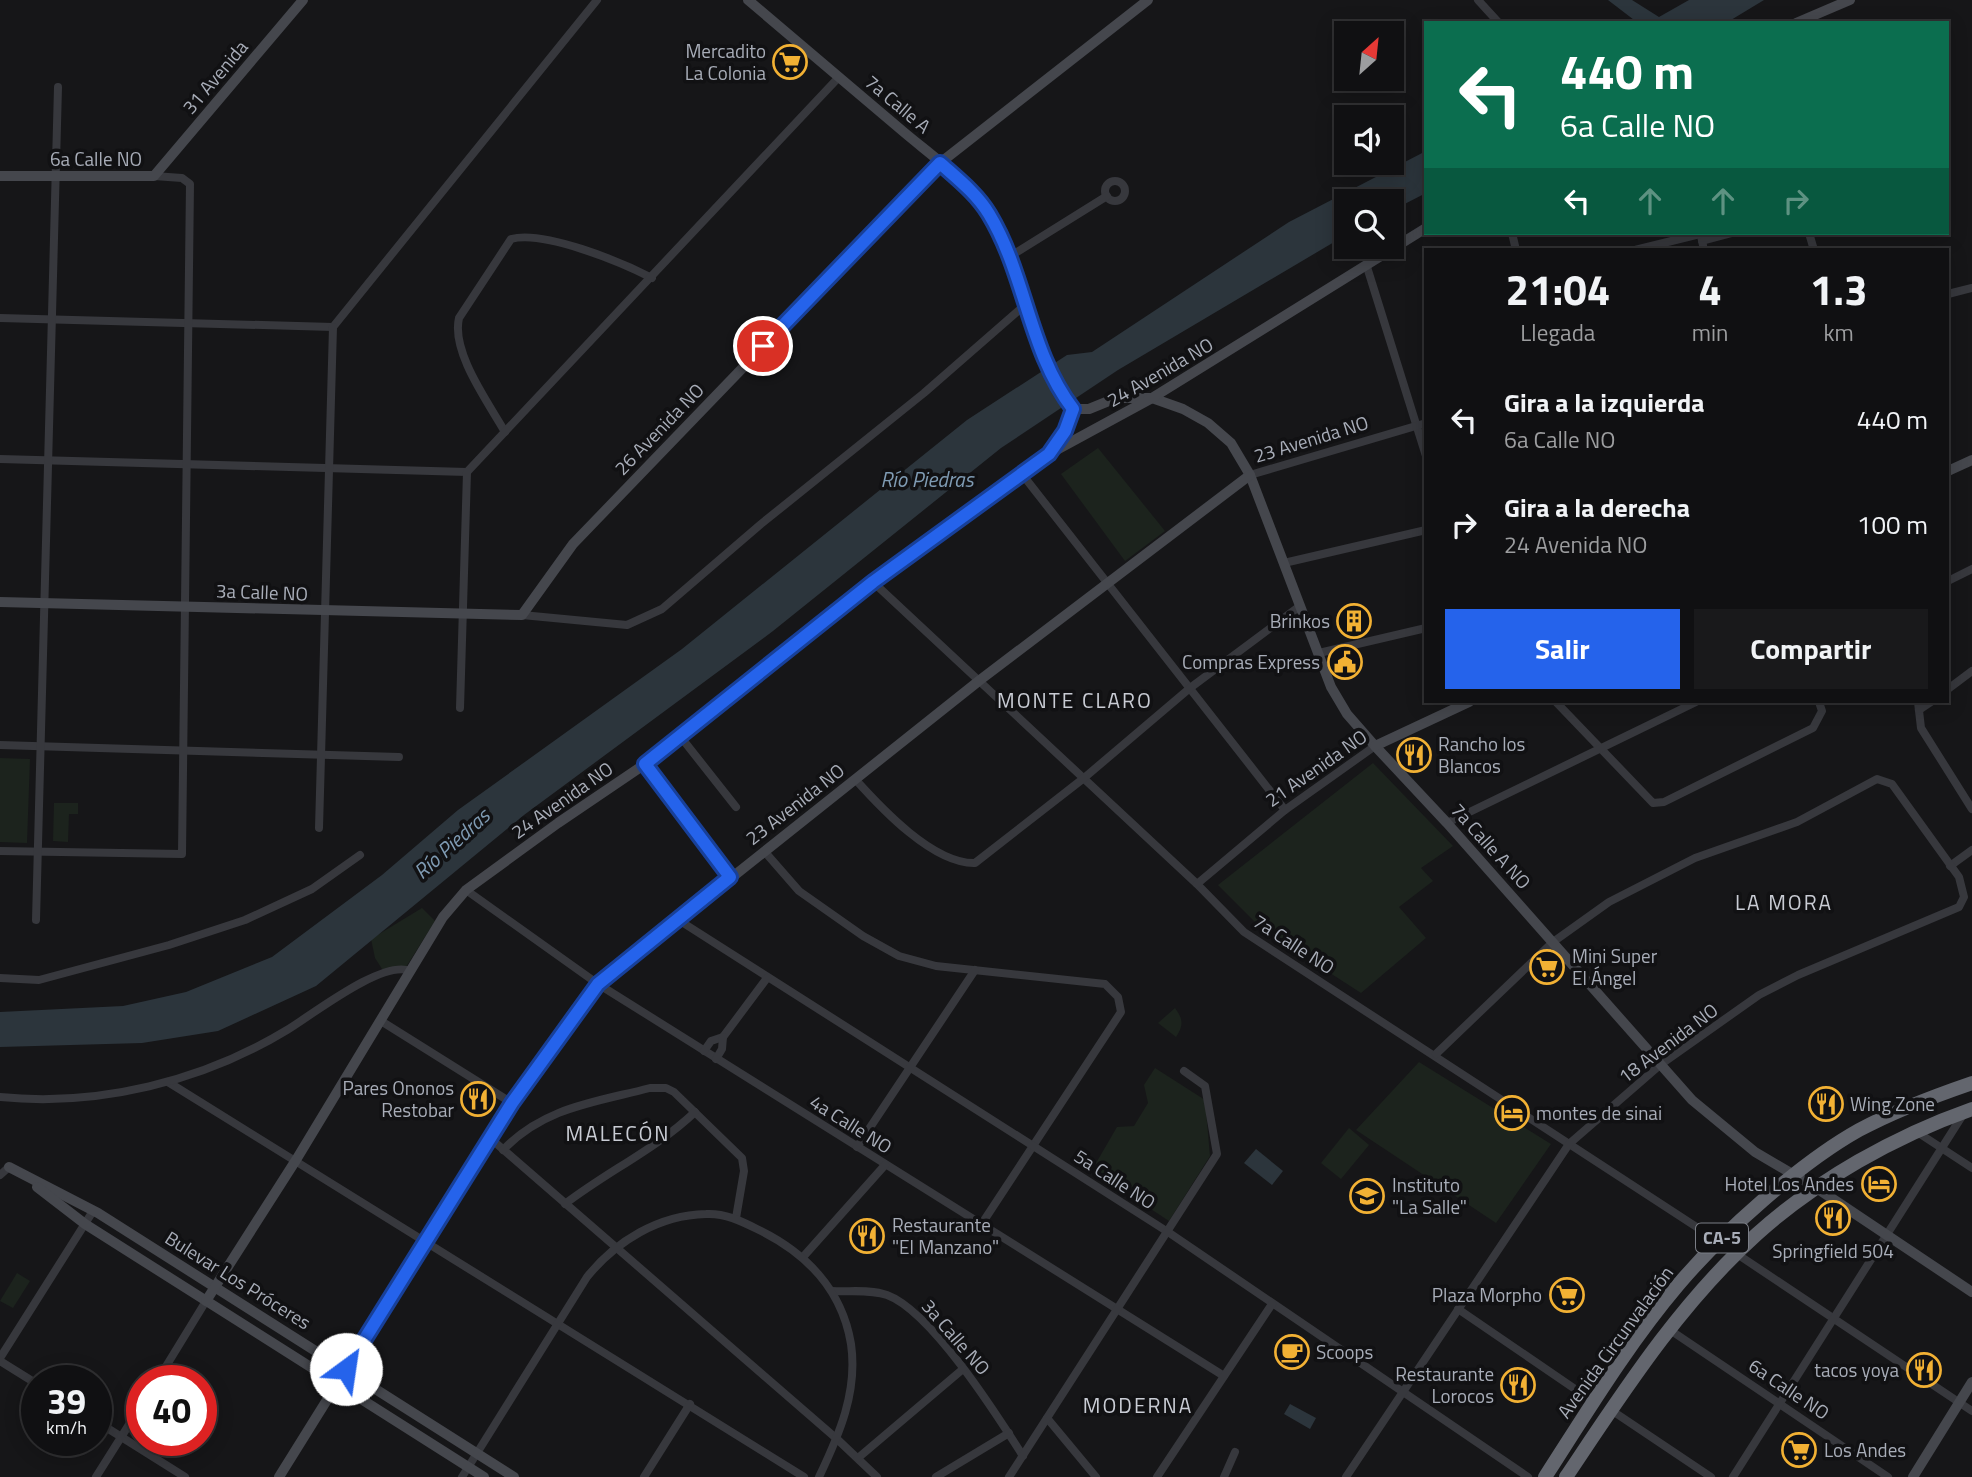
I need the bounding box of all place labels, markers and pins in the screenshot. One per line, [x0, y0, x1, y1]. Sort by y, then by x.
place label: Mercadito La Colonia [685, 36, 766, 87]
supermarket icon: Mercadito La Colonia [771, 43, 809, 81]
pin [733, 316, 793, 376]
building icon: Brinkos [1335, 602, 1373, 640]
place label: Brinkos [1270, 606, 1330, 635]
public building icon: Compras Express [1326, 643, 1364, 681]
place label: Compras Express [1182, 647, 1320, 676]
place label: Rancho los Blancos [1438, 729, 1526, 780]
restaurant icon: Rancho los Blancos [1395, 736, 1433, 774]
place label: Mini Super El Ángel [1572, 941, 1658, 992]
supermarket icon: Mini Super El Ángel [1528, 948, 1566, 986]
place label: Pares Ononos Restobar [342, 1073, 454, 1124]
restaurant icon: Pares Ononos Restobar [459, 1080, 497, 1118]
restaurant icon: Wing Zone [1807, 1085, 1845, 1123]
place label: Wing Zone [1850, 1089, 1935, 1118]
hotel icon: montes de sinai [1493, 1094, 1531, 1132]
place label: montes de sinai [1536, 1098, 1662, 1127]
hotel icon: Hotel Los Andes [1860, 1165, 1898, 1203]
place label: Hotel Los Andes [1724, 1169, 1854, 1198]
place label: Instituto "La Salle" [1392, 1170, 1467, 1221]
school or university icon: Instituto "La Salle" [1348, 1177, 1386, 1215]
restaurant icon: Springfield 504 [1814, 1199, 1852, 1237]
place label: Restaurante "El Manzano" [892, 1210, 999, 1261]
restaurant icon: Restaurante "El Manzano" [848, 1217, 886, 1255]
place label: Springfield 504 [1772, 1236, 1894, 1265]
supermarket icon: Plaza Morpho [1548, 1276, 1586, 1314]
place label: Plaza Morpho [1432, 1280, 1542, 1309]
cafe icon: Scoops [1273, 1333, 1311, 1371]
place label: Scoops [1316, 1337, 1374, 1366]
restaurant icon: tacos yoya [1905, 1351, 1943, 1389]
place label: tacos yoya [1814, 1355, 1899, 1384]
place label: Restaurante Lorocos [1395, 1359, 1494, 1410]
restaurant icon: Restaurante Lorocos [1499, 1366, 1537, 1404]
supermarket icon: Los Andes [1780, 1431, 1818, 1469]
place label: Los Andes [1824, 1435, 1906, 1464]

